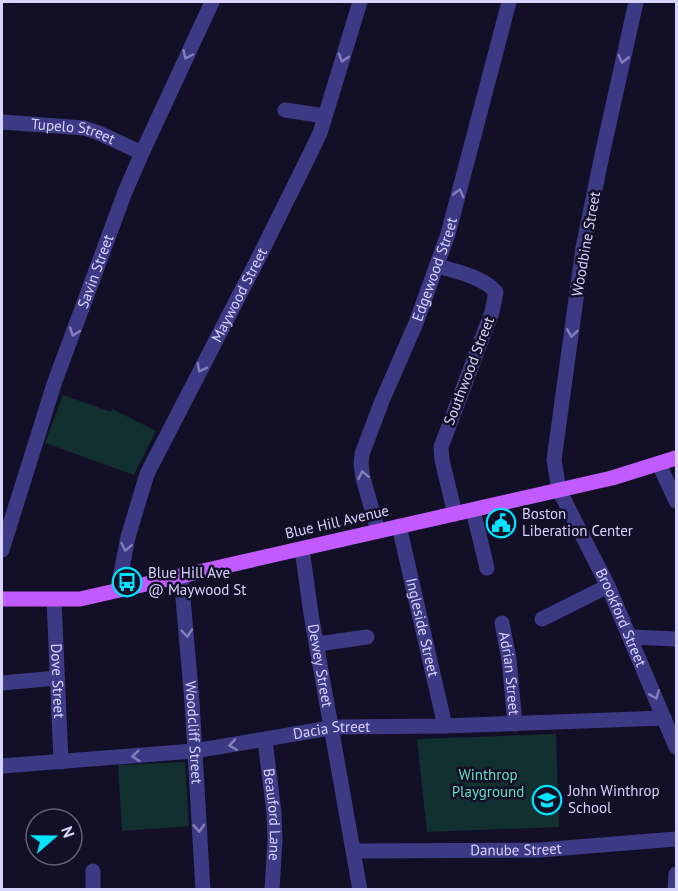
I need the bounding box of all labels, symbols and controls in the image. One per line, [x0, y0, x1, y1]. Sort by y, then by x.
one-way arrow [183, 48, 195, 59]
one-way arrow [338, 52, 350, 63]
one-way arrow [618, 53, 631, 63]
street label: Tupelo Street [31, 114, 118, 148]
one-way arrow [452, 188, 465, 198]
street label: Woodbine Street [567, 190, 604, 298]
street label: Edgewood Street [407, 215, 461, 324]
street label: Savin Street [73, 232, 117, 311]
street label: Maywood Street [207, 245, 271, 345]
street label: Southwood Street [439, 314, 498, 428]
one-way arrow [68, 326, 81, 337]
one-way arrow [566, 328, 579, 337]
one-way arrow [197, 362, 209, 373]
one-way arrow [357, 470, 370, 480]
street label: Blue Hill Avenue [283, 500, 391, 543]
place label: Boston Liberation Center [522, 504, 633, 540]
public building icon: Boston Liberation Center [485, 507, 517, 539]
one-way arrow [120, 541, 133, 551]
place label: Blue Hill Ave @ Maywood St [148, 563, 246, 599]
street label: Brookford Street [592, 565, 651, 670]
bus stop icon: Blue Hill Ave @ Maywood St [111, 566, 143, 598]
street label: Ingleside Street [402, 576, 443, 679]
street label: Dewey Street [304, 622, 337, 709]
one-way arrow [180, 629, 193, 638]
street label: Adrian Street [495, 630, 524, 716]
street label: Dove Street [47, 643, 69, 719]
street label: Woodcliff Street [181, 680, 207, 784]
one-way arrow [648, 689, 660, 700]
street label: Dacia Street [291, 716, 370, 743]
one-way arrow [229, 739, 238, 751]
one-way arrow [132, 749, 141, 762]
park label: Winthrop Playground [452, 765, 524, 801]
street label: Beauford Lane [260, 767, 285, 861]
place label: John Winthrop School [567, 781, 660, 817]
school or university icon: John Winthrop School [531, 784, 563, 816]
north arrow [24, 807, 84, 867]
text: N [57, 824, 79, 840]
one-way arrow [193, 824, 206, 833]
street label: Danube Street [470, 838, 562, 859]

